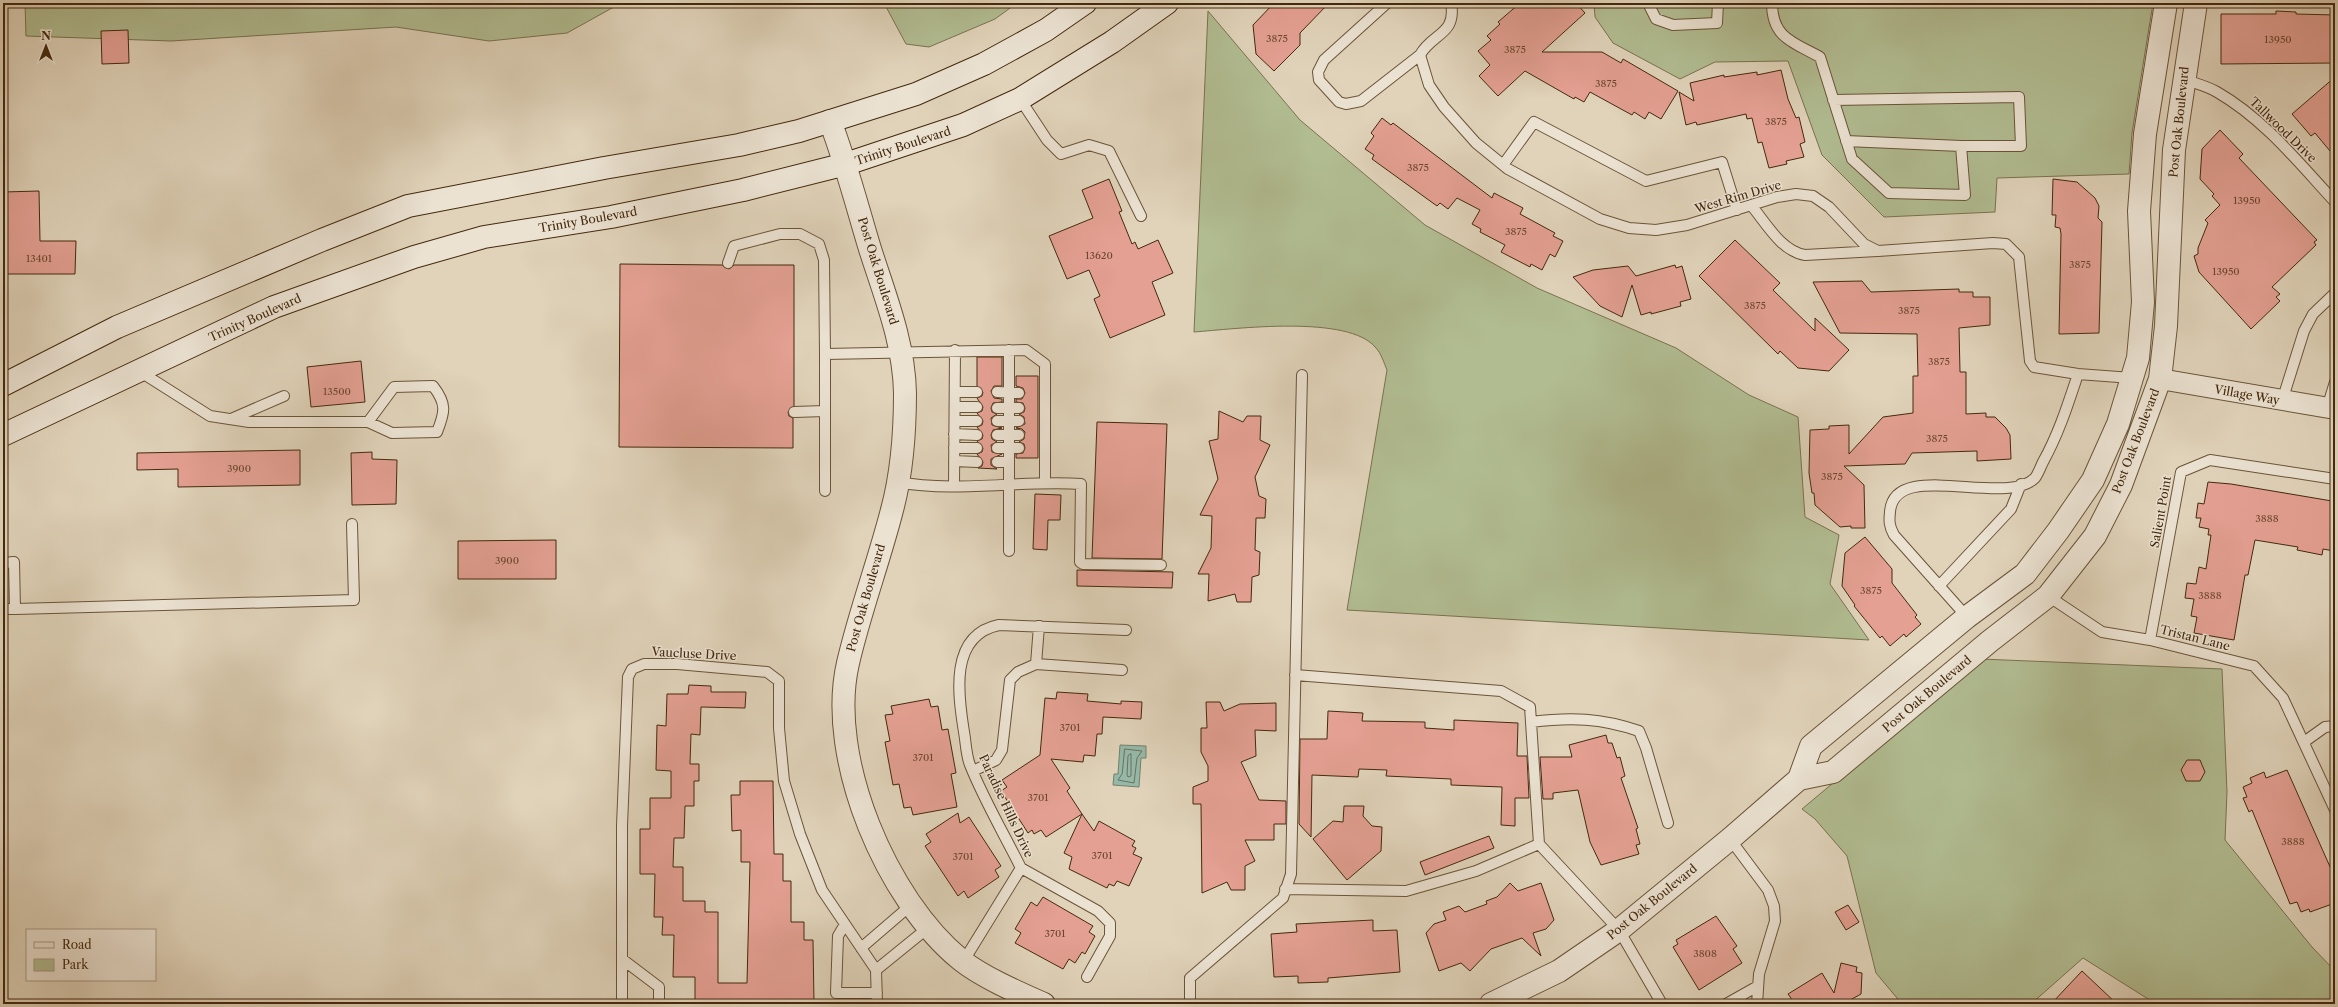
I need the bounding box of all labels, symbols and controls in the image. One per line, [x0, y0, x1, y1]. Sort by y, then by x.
north arrow [26, 26, 66, 66]
text: N [41, 29, 51, 43]
house number: 3875 [1266, 32, 1288, 45]
house number: 13950 [2264, 33, 2292, 46]
house number: 3875 [1504, 43, 1526, 56]
street label: Post Oak Boulevard [2165, 65, 2192, 178]
house number: 3875 [1595, 77, 1617, 90]
street label: Tallwood Drive [2247, 94, 2320, 166]
house number: 3875 [1765, 115, 1787, 128]
street label: Trinity Boulevard [853, 123, 953, 168]
house number: 3875 [1407, 161, 1429, 174]
street label: West Rim Drive [1692, 177, 1783, 216]
house number: 13950 [2233, 194, 2261, 207]
street label: Trinity Boulevard [537, 203, 639, 236]
street label: Post Oak Boulevard [855, 215, 902, 327]
house number: 3875 [1505, 225, 1527, 238]
house number: 13620 [1085, 249, 1113, 262]
house number: 13401 [26, 252, 53, 265]
house number: 3875 [2069, 258, 2091, 271]
house number: 13950 [2212, 265, 2240, 278]
street label: Trinity Boulevard [206, 290, 304, 345]
house number: 3875 [1744, 299, 1766, 312]
house number: 3875 [1898, 304, 1920, 317]
house number: 3875 [1928, 355, 1950, 368]
street label: Village Way [2212, 381, 2281, 408]
house number: 13500 [323, 385, 351, 398]
street label: Post Oak Boulevard [2109, 385, 2163, 496]
house number: 3875 [1926, 432, 1948, 445]
house number: 3900 [227, 462, 251, 475]
house number: 3875 [1821, 470, 1843, 483]
street label: Salient Point [2147, 474, 2174, 549]
house number: 3888 [2255, 512, 2279, 525]
street label: Post Oak Boulevard [843, 541, 888, 654]
house number: 3900 [495, 554, 519, 567]
house number: 3875 [1860, 584, 1882, 597]
house number: 3888 [2198, 589, 2222, 602]
street label: Tristan Lane [2158, 622, 2232, 654]
street label: Vaucluse Drive [650, 644, 737, 663]
street label: Post Oak Boulevard [1879, 652, 1975, 735]
house number: 3701 [1060, 721, 1081, 734]
house number: 3701 [913, 751, 934, 764]
street label: Paradise Hills Drive [976, 752, 1037, 860]
house number: 3701 [1028, 791, 1049, 804]
house number: 3888 [2281, 835, 2305, 848]
house number: 3701 [1092, 849, 1113, 862]
house number: 3701 [953, 850, 974, 863]
street label: Post Oak Boulevard [1604, 860, 1700, 943]
house number: 3701 [1045, 927, 1066, 940]
legend [26, 929, 156, 981]
text: Road [62, 937, 92, 952]
house number: 3808 [1693, 947, 1717, 960]
text: Park [62, 957, 89, 972]

